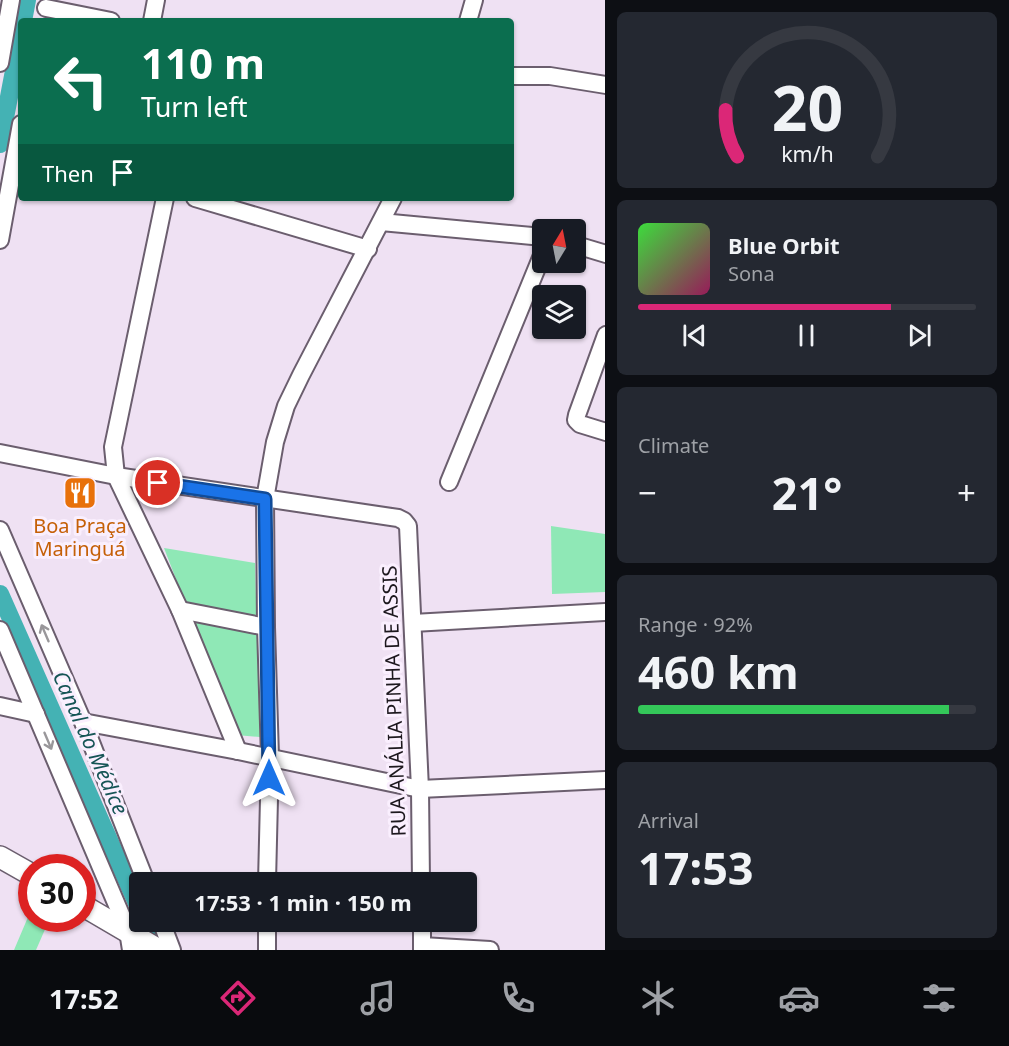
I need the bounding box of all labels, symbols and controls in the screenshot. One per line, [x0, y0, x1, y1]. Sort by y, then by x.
text: 110 m [141, 34, 265, 91]
icon: left [42, 42, 120, 120]
text: 20 [771, 64, 843, 149]
text: Turn left [141, 88, 247, 125]
text: km/h [781, 139, 833, 168]
icon: arrive [106, 156, 139, 189]
text: Then [42, 158, 94, 188]
north arrow [532, 219, 586, 273]
map controls [532, 219, 586, 339]
text: Blue Orbit [728, 230, 840, 260]
text: Sona [728, 260, 775, 287]
button: layers [532, 285, 586, 339]
icon: previous [678, 319, 711, 352]
icon: pause [790, 319, 823, 352]
icon: next [903, 319, 936, 352]
text: Climate [638, 432, 709, 459]
pin [132, 457, 183, 508]
text: 21° [772, 462, 842, 523]
icon: arrive [141, 466, 174, 499]
text: − [638, 470, 657, 515]
text: + [957, 470, 976, 515]
restaurant icon: Boa Praça Maringuá [62, 475, 98, 511]
place label: Boa Praça Maringuá [33, 512, 127, 562]
street label: RUA ANÁLIA PINHA DE ASSIS [375, 565, 412, 837]
text: Range · 92% [638, 611, 753, 638]
one-way arrow [38, 625, 50, 643]
text: 460 km [638, 641, 799, 702]
water label: Canal do Médice [47, 666, 135, 819]
one-way arrow [43, 732, 54, 750]
position arrow [237, 746, 301, 810]
text: Arrival [638, 807, 699, 834]
text: 17:53 [638, 837, 754, 898]
speed limit sign: 30 [18, 854, 96, 932]
text: 17:53 · 1 min · 150 m [194, 887, 412, 917]
icon: directions [217, 977, 259, 1019]
icon: music [357, 977, 399, 1019]
icon: phone [497, 977, 539, 1019]
icon: climate [637, 977, 679, 1019]
icon: car [778, 977, 820, 1019]
icon: filters [918, 977, 960, 1019]
text: 17:52 [49, 980, 118, 1017]

